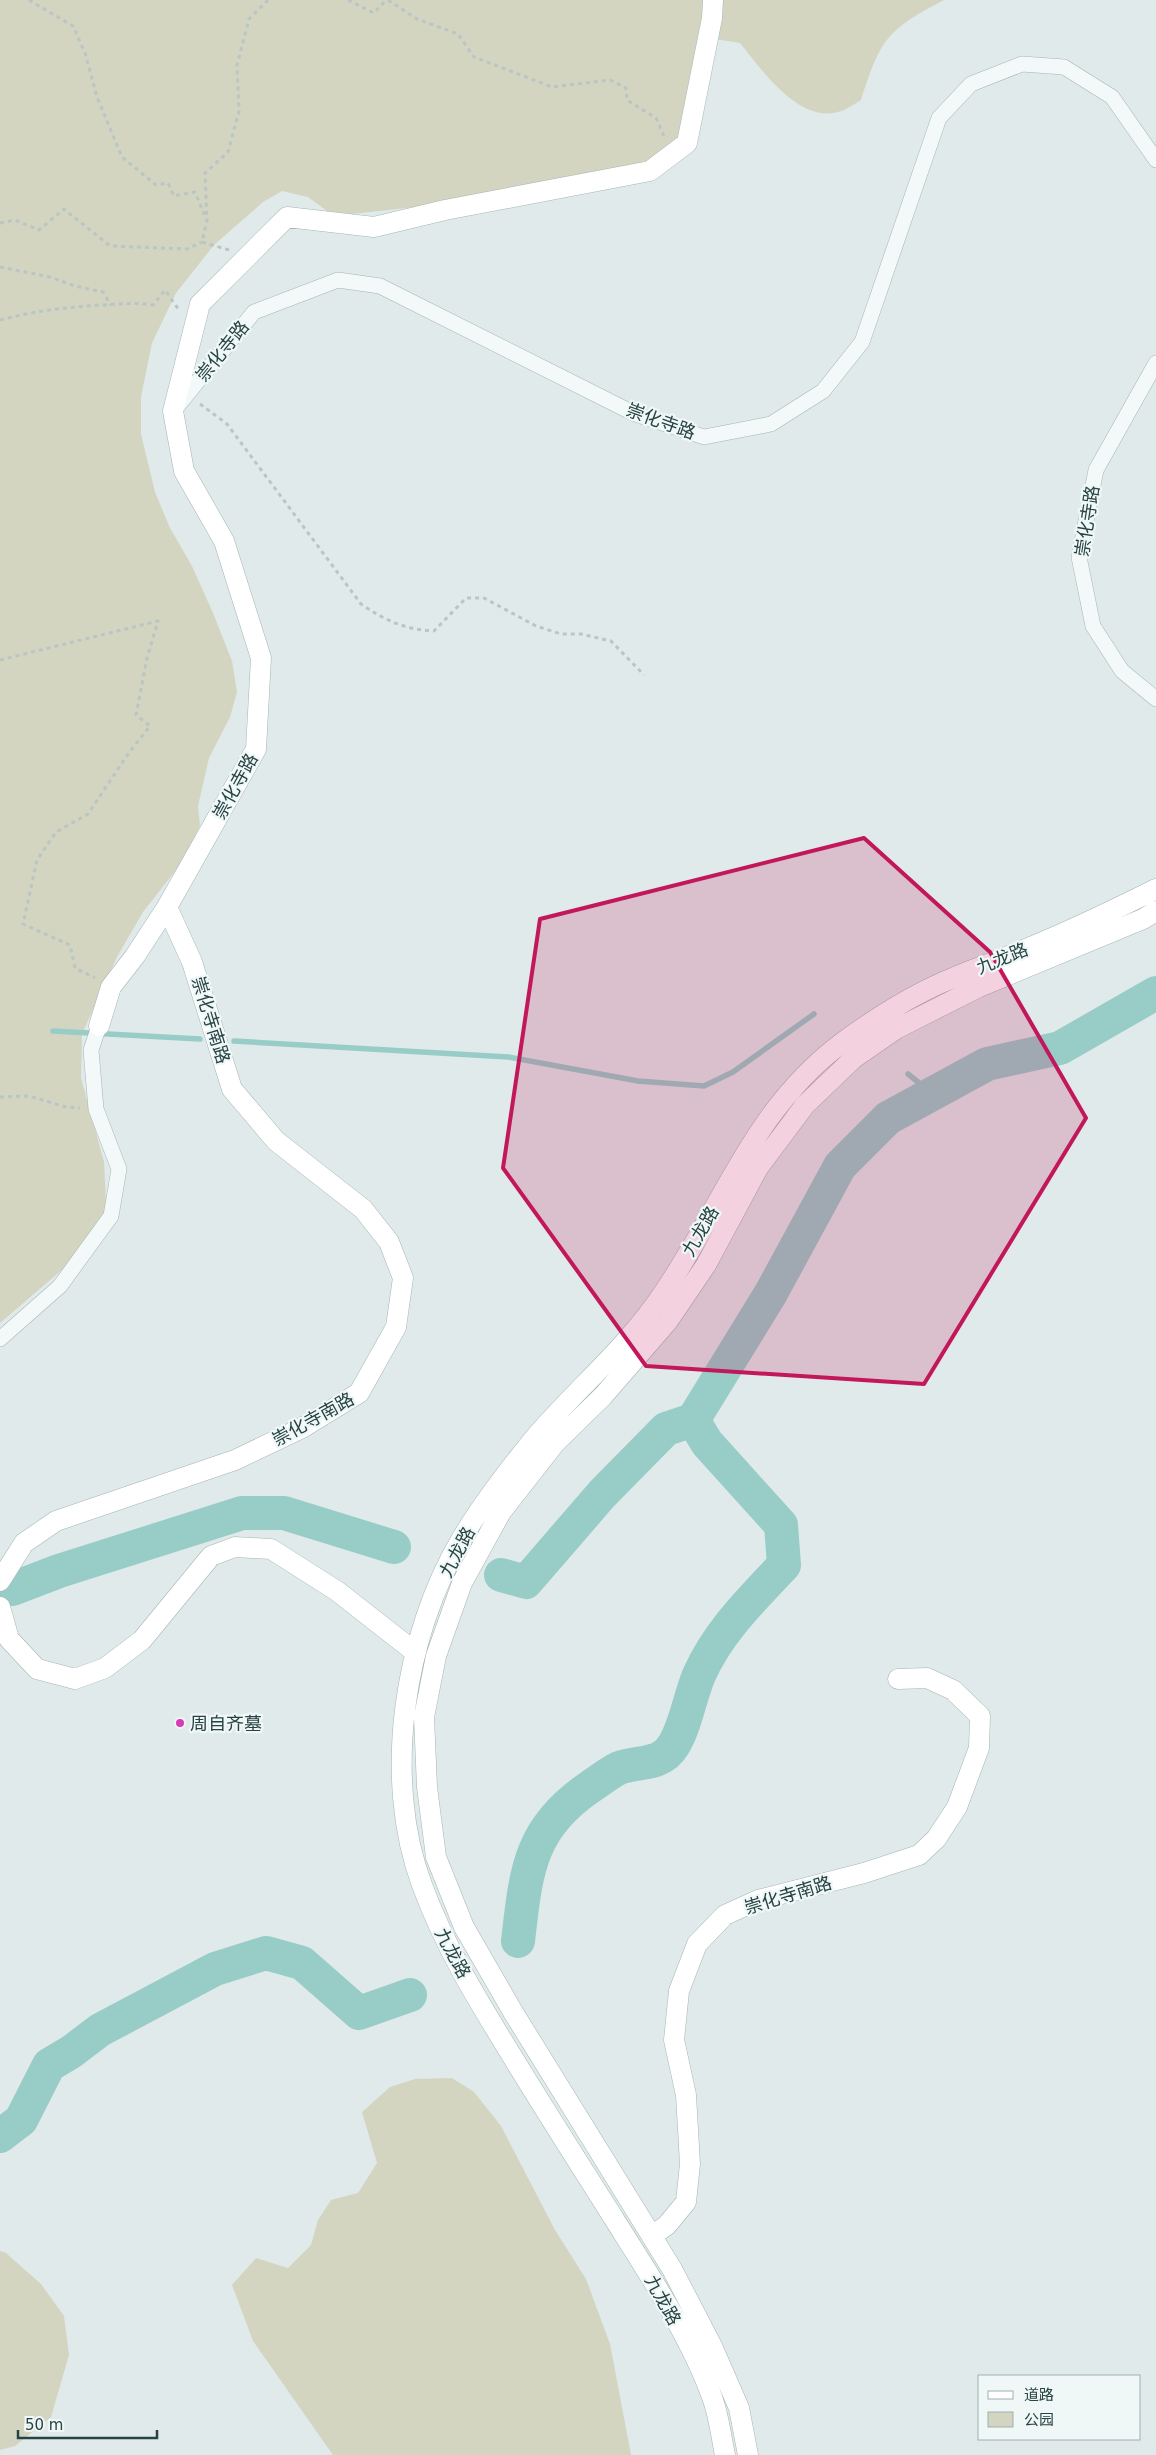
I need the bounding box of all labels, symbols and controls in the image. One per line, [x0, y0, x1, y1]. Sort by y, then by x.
street label: 崇化寺路 [191, 316, 253, 386]
street label: 崇化寺路 [624, 399, 698, 443]
street label: 崇化寺路 [1071, 484, 1103, 558]
street label: 崇化寺路 [208, 749, 262, 823]
street label: 九龙路 [973, 938, 1031, 978]
street label: 崇化寺南路 [188, 974, 234, 1066]
street label: 九龙路 [677, 1202, 723, 1260]
street label: 崇化寺南路 [269, 1388, 357, 1450]
street label: 九龙路 [435, 1523, 479, 1581]
place label: 周自齐墓 [190, 1713, 262, 1734]
marker: 周自齐墓 [174, 1717, 186, 1729]
street label: 崇化寺南路 [742, 1872, 834, 1918]
street label: 九龙路 [431, 1924, 475, 1982]
street label: 九龙路 [641, 2271, 685, 2329]
legend [978, 2375, 1141, 2440]
text: 道路 [1024, 2386, 1054, 2404]
scale bar [18, 2408, 156, 2440]
text: 公园 [1024, 2411, 1054, 2429]
text: 50 m [25, 2416, 63, 2434]

